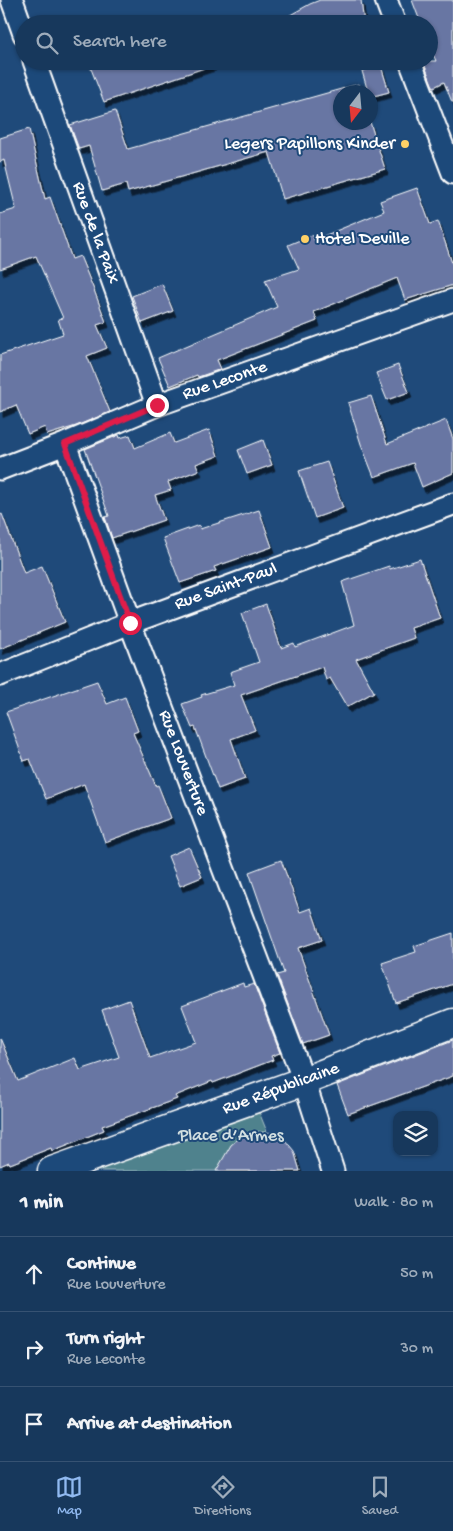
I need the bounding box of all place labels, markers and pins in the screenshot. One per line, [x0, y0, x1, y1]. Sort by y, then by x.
place label: Legers Papillons Kinder [224, 134, 397, 155]
marker: Legers Papillons Kinder [399, 138, 411, 150]
place label: Hotel Deville [315, 229, 410, 250]
marker: Hotel Deville [299, 233, 311, 245]

